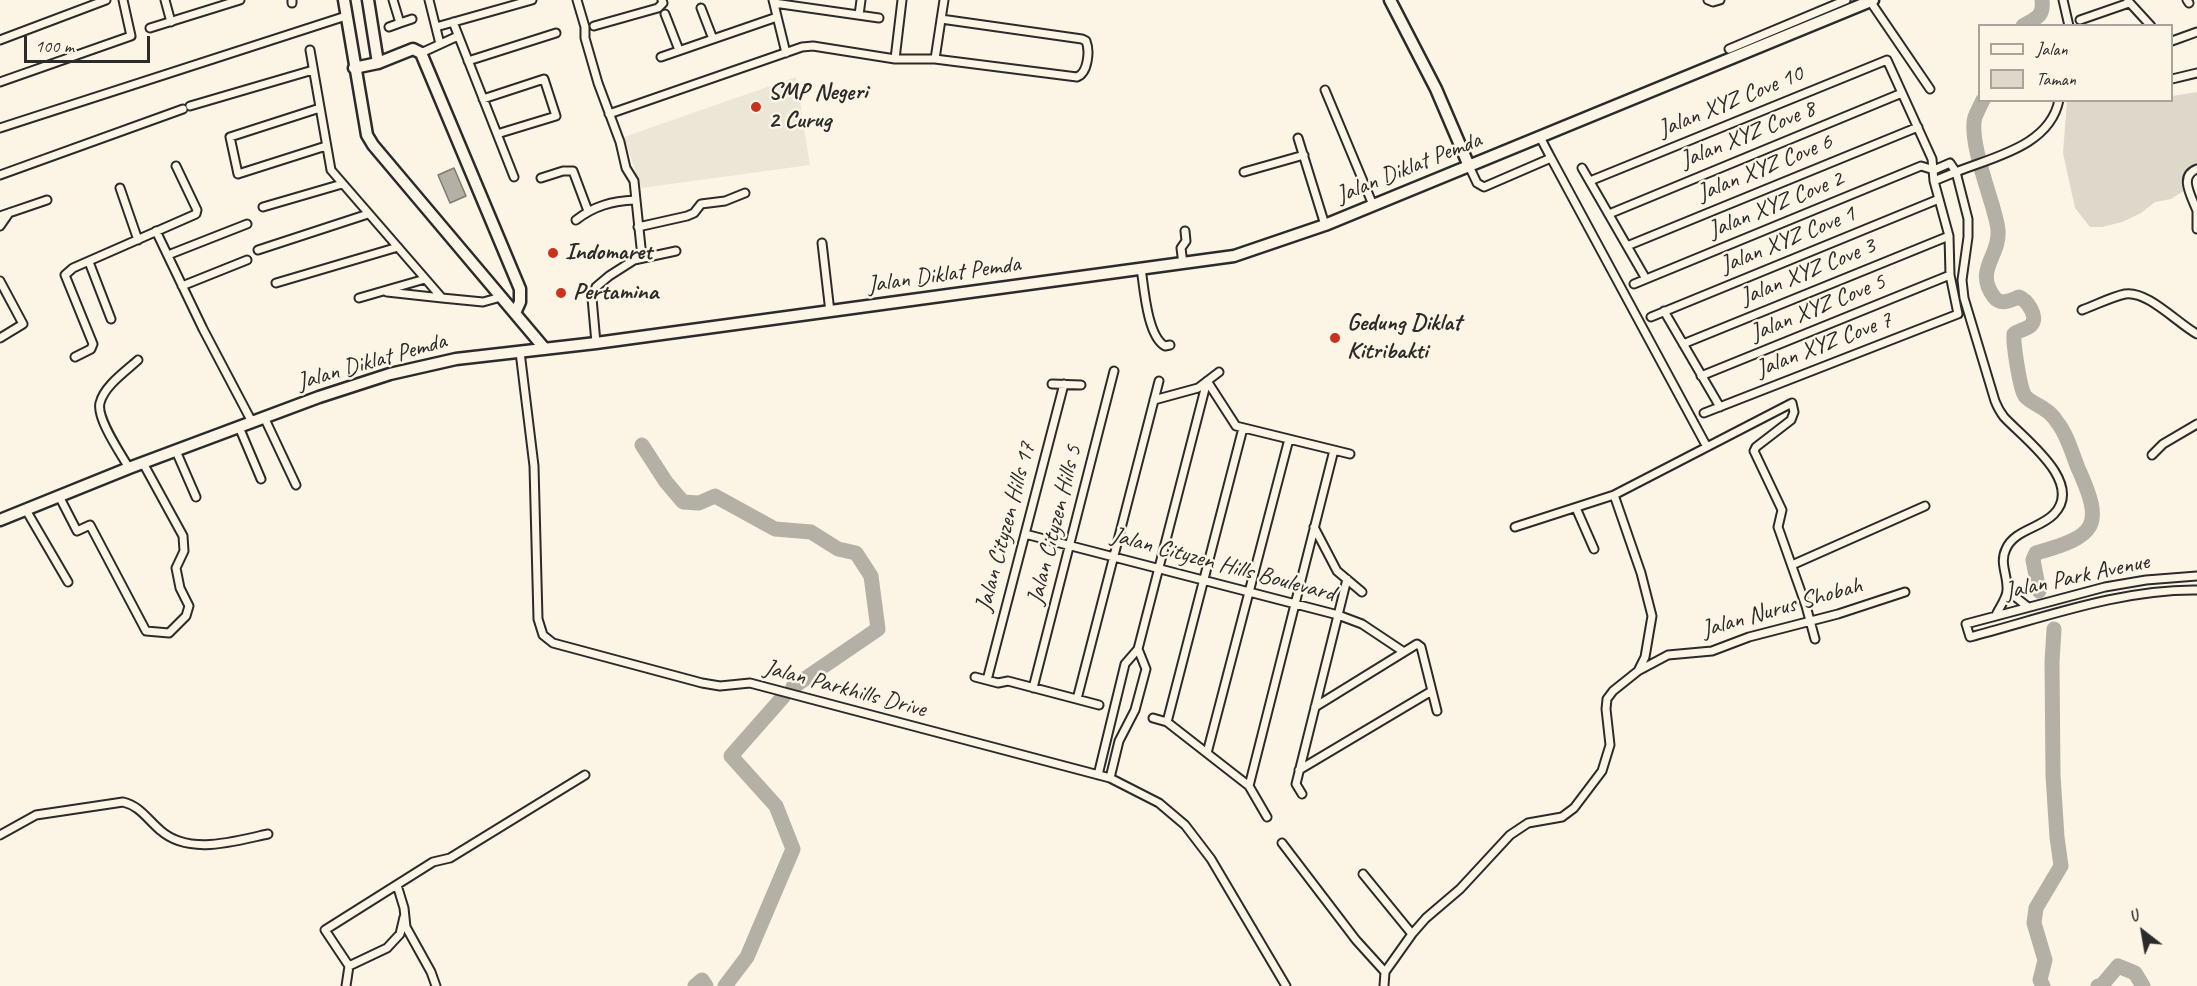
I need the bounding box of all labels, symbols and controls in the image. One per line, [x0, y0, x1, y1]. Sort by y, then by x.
scale bar [27, 24, 153, 62]
legend [1978, 24, 2173, 102]
text: 100 m [35, 35, 74, 57]
text: Jalan [2036, 38, 2068, 60]
street label: Jalan XYZ Cove 10 [1654, 60, 1808, 144]
text: Taman [2036, 68, 2076, 90]
place label: SMP Negeri 2 Curug [768, 79, 867, 135]
street label: Jalan XYZ Cove 8 [1676, 95, 1820, 175]
marker: SMP Negeri 2 Curug [749, 100, 763, 114]
street label: Jalan Diklat Pemda [1332, 126, 1486, 210]
street label: Jalan XYZ Cove 6 [1693, 128, 1837, 208]
street label: Jalan XYZ Cove 2 [1704, 165, 1848, 245]
street label: Jalan XYZ Cove 1 [1716, 200, 1860, 280]
street label: Jalan XYZ Cove 3 [1736, 232, 1880, 312]
place label: Indomaret [565, 239, 652, 267]
marker: Indomaret [546, 246, 560, 260]
street label: Jalan Diklat Pemda [866, 250, 1022, 300]
street label: Jalan XYZ Cove 5 [1746, 268, 1890, 348]
place label: Pertamina [573, 279, 658, 307]
marker: Pertamina [554, 286, 568, 300]
street label: Jalan XYZ Cove 7 [1752, 306, 1896, 384]
place label: Gedung Diklat Kitribakti [1347, 310, 1461, 366]
street label: Jalan Diklat Pemda [294, 327, 450, 397]
marker: Gedung Diklat Kitribakti [1328, 331, 1342, 345]
street label: Jalan Cityzen Hills 17 [970, 439, 1042, 615]
street label: Jalan Cityzen Hills 5 [1021, 442, 1089, 608]
street label: Jalan Cityzen Hills Boulevard [1108, 521, 1338, 609]
street label: Jalan Park Avenue [2002, 548, 2152, 606]
street label: Jalan Nurus Shobah [1699, 571, 1865, 645]
street label: Jalan Parkhills Drive [761, 654, 929, 724]
north arrow [2113, 902, 2173, 962]
text: U [2125, 906, 2142, 927]

